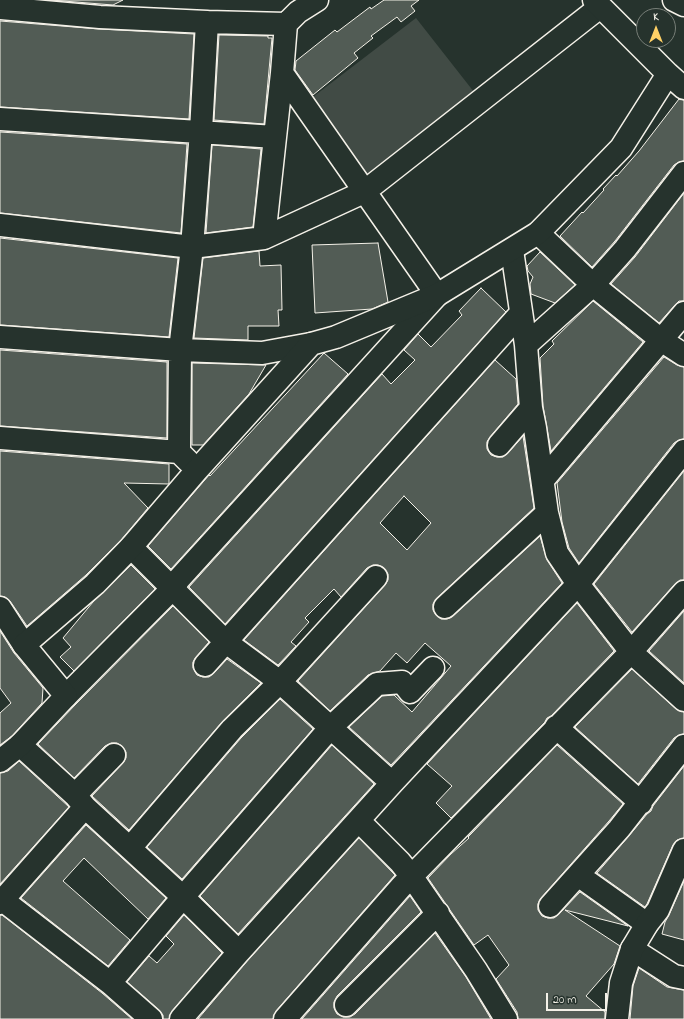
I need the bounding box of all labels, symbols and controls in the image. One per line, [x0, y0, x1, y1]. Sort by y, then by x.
north arrow [636, 8, 676, 48]
text: K [653, 9, 659, 25]
scale bar [548, 985, 609, 1011]
text: 20 m [553, 991, 576, 1009]

